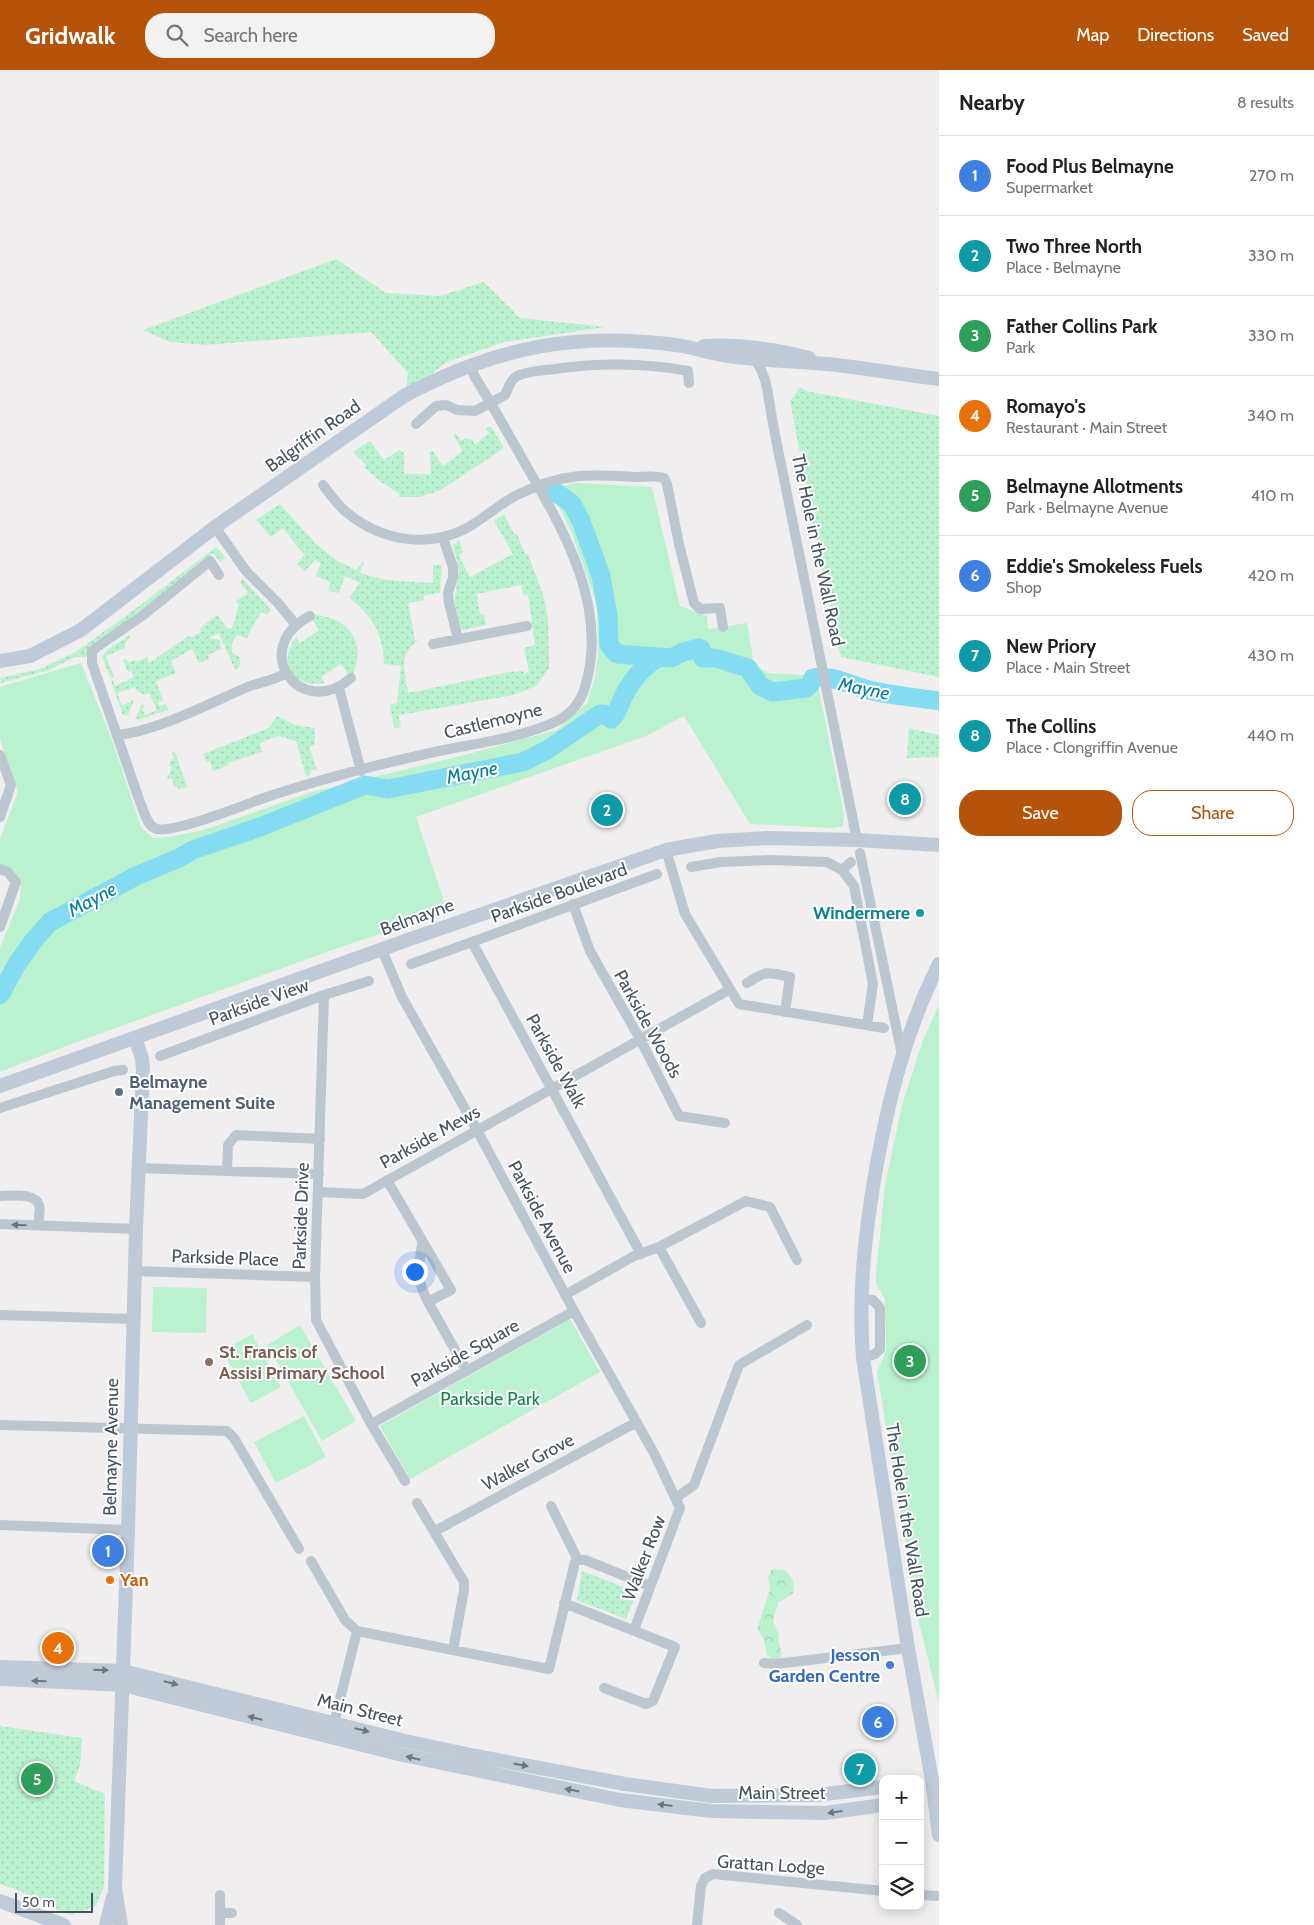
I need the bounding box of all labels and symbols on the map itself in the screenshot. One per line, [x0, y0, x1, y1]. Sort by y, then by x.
street label: Balgriffin Road [261, 395, 365, 477]
street label: The Hole in the Wall Road [787, 452, 849, 648]
water label: Mayne [835, 672, 892, 705]
street label: Castlemoyne [442, 698, 544, 744]
water label: Mayne [444, 756, 500, 789]
pin: 8 [889, 780, 921, 818]
pin: 2 [591, 791, 623, 829]
street label: Parkside Boulevard [488, 858, 630, 928]
water label: Mayne [63, 877, 121, 922]
street label: Belmayne [377, 894, 457, 940]
place label: Windermere [813, 902, 910, 924]
marker: Windermere [914, 907, 926, 919]
street label: Parkside Woods [609, 966, 687, 1082]
street label: Parkside View [206, 974, 312, 1030]
street label: Parkside Walk [521, 1010, 591, 1113]
place label: Belmayne Management Suite [129, 1071, 275, 1114]
marker: Belmayne Management Suite [113, 1086, 125, 1098]
street label: Parkside Mews [376, 1100, 484, 1174]
street label: Parkside Avenue [503, 1157, 581, 1277]
street label: Parkside Drive [288, 1162, 314, 1270]
one-way arrow [11, 1221, 27, 1229]
street label: Parkside Place [171, 1245, 279, 1271]
your location [402, 1259, 428, 1285]
street label: Parkside Square [407, 1314, 523, 1392]
place label: St. Francis of Assisi Primary School [219, 1341, 385, 1384]
pin: 3 [894, 1342, 926, 1380]
marker: St. Francis of Assisi Primary School [203, 1356, 215, 1368]
street label: Belmayne Avenue [99, 1378, 123, 1516]
park label: Parkside Park [440, 1388, 541, 1410]
street label: The Hole in the Wall Road [881, 1422, 933, 1618]
street label: Walker Grove [478, 1429, 578, 1495]
street label: Walker Row [618, 1512, 670, 1604]
pin: 1 [92, 1532, 124, 1570]
place label: Yan [119, 1569, 149, 1591]
marker: Yan [104, 1574, 116, 1586]
pin: 4 [42, 1629, 74, 1667]
place label: Jesson Garden Centre [769, 1644, 880, 1687]
marker: Jesson Garden Centre [884, 1659, 896, 1671]
one-way arrow [93, 1666, 109, 1674]
one-way arrow [31, 1676, 47, 1684]
one-way arrow [163, 1679, 178, 1687]
street label: Main Street [315, 1689, 405, 1731]
pin: 6 [862, 1703, 894, 1741]
one-way arrow [248, 1714, 263, 1722]
one-way arrow [355, 1726, 370, 1734]
pin: 7 [844, 1750, 876, 1788]
one-way arrow [405, 1753, 421, 1761]
pin: 5 [21, 1760, 53, 1798]
one-way arrow [513, 1761, 529, 1769]
street label: Main Street [738, 1782, 826, 1804]
one-way arrow [564, 1786, 580, 1794]
one-way arrow [657, 1801, 673, 1809]
one-way arrow [826, 1808, 842, 1816]
street label: Grattan Lodge [716, 1850, 826, 1880]
scale bar [15, 1890, 92, 1913]

